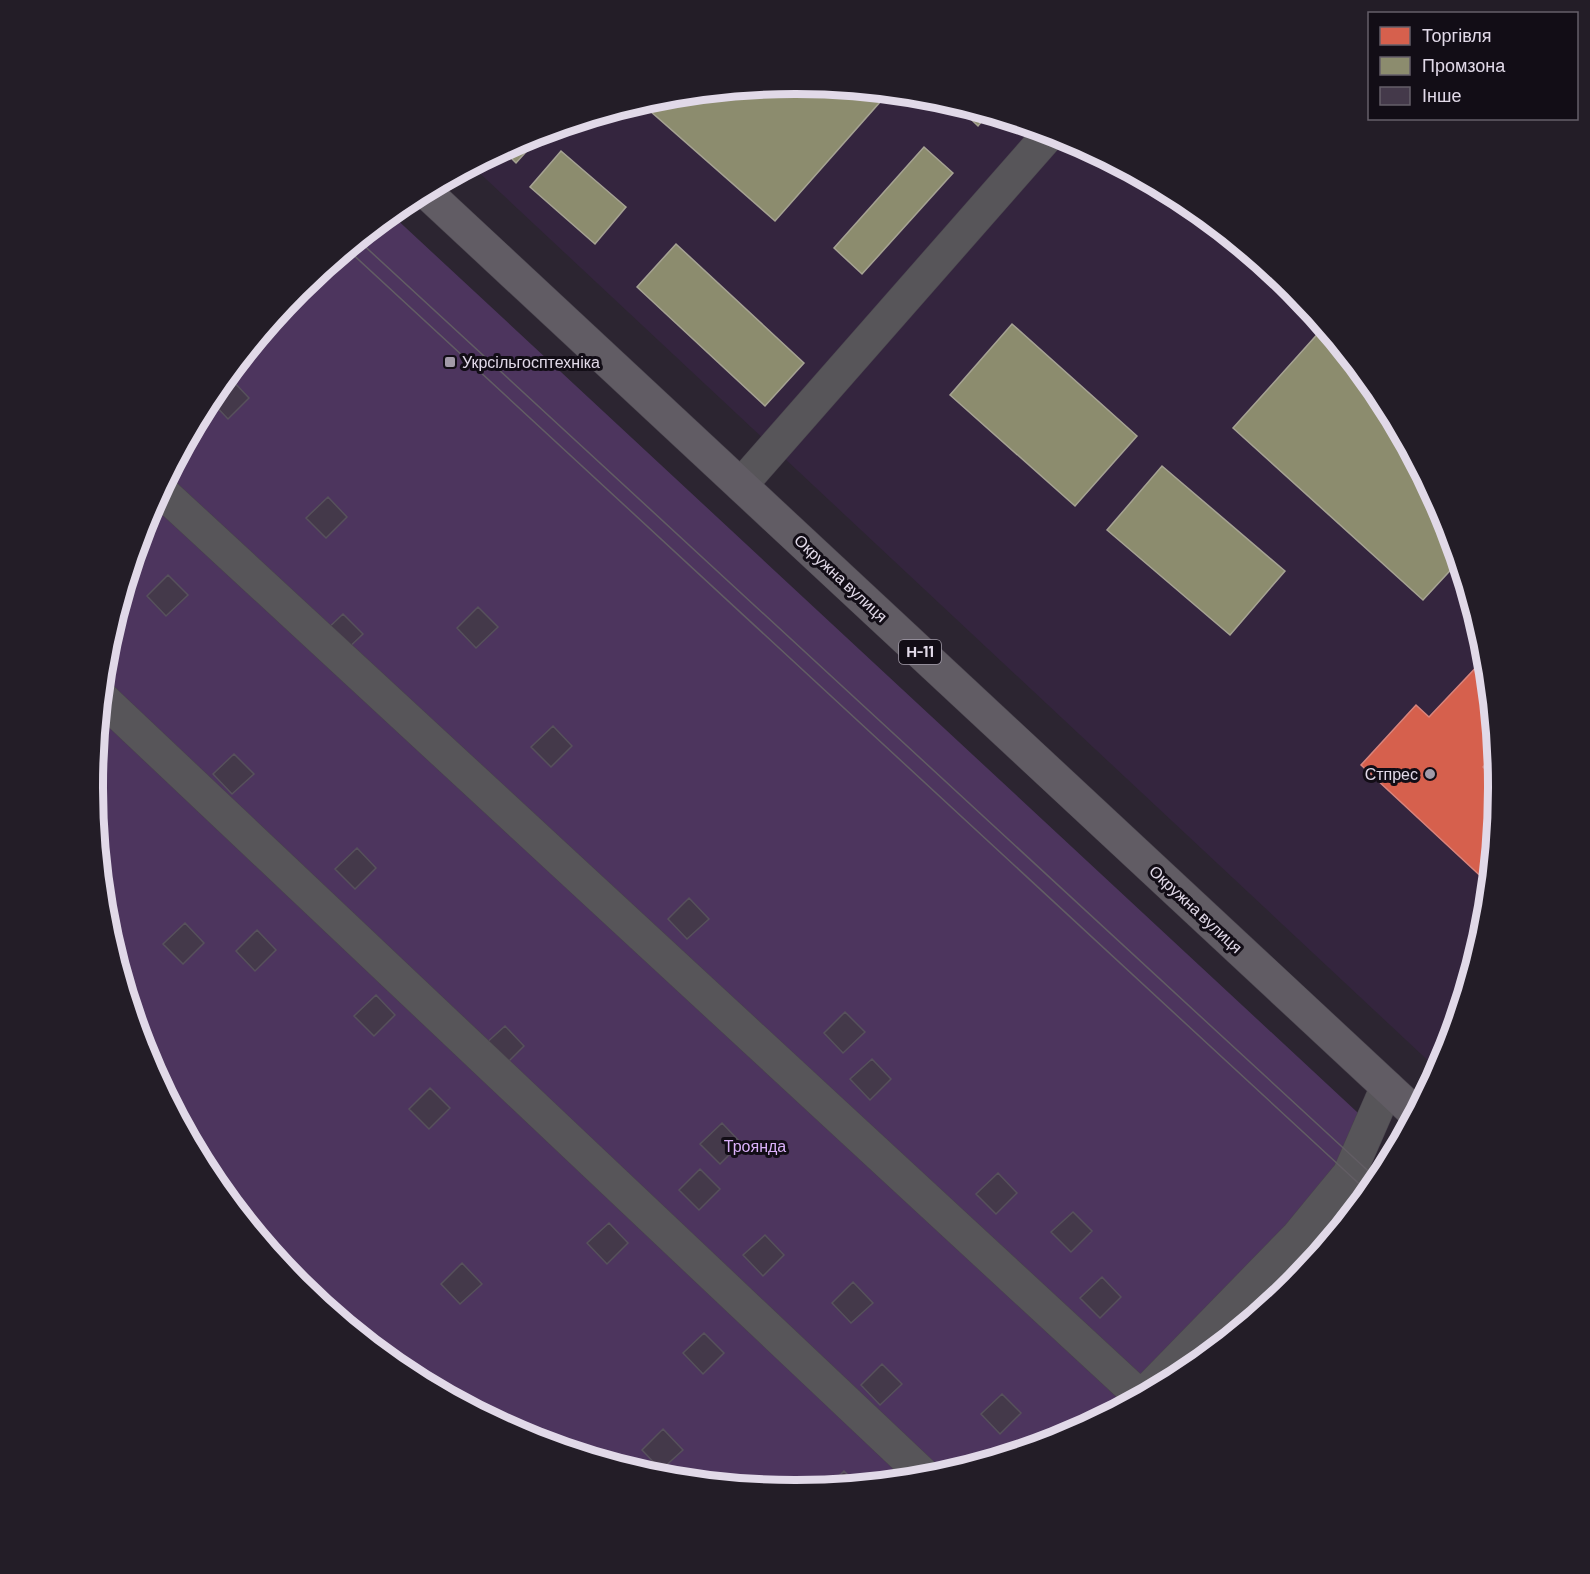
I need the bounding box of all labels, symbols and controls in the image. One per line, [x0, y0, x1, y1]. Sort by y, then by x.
legend [1368, 12, 1578, 120]
text: Торгівля [1422, 24, 1492, 46]
text: Промзона [1422, 54, 1506, 76]
text: Інше [1422, 84, 1461, 106]
place label: Укрсільгосптехніка [462, 352, 600, 371]
marker: Укрсільгосптехніка [443, 355, 457, 369]
street label: Окружна вулиця [791, 530, 892, 625]
road number: Н-11 [899, 640, 941, 664]
place label: Стпрес [1365, 764, 1418, 783]
marker: Стпрес [1423, 767, 1437, 781]
street label: Окружна вулиця [1146, 861, 1247, 956]
park label: Троянда [724, 1136, 786, 1155]

